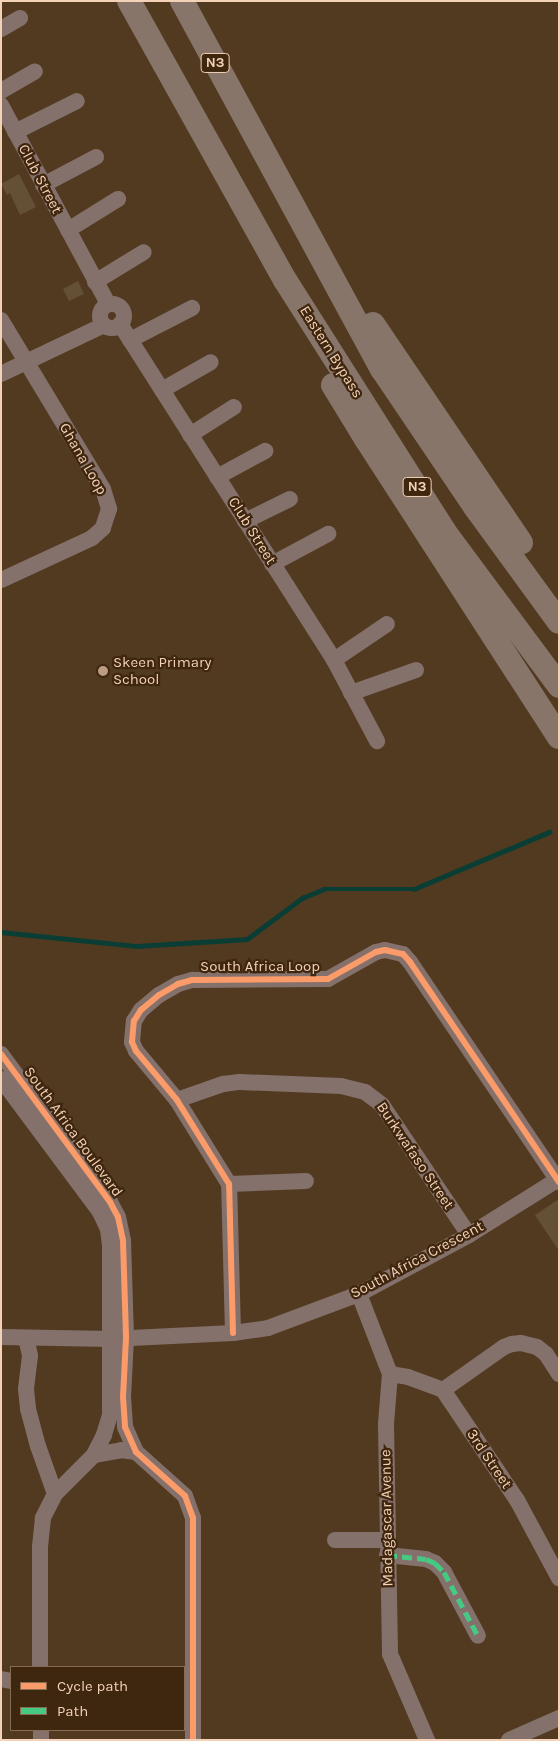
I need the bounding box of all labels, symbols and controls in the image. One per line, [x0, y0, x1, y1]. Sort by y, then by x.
road number: N3 [200, 52, 230, 74]
street label: Club Street [14, 141, 66, 217]
street label: Eastern Bypass [296, 303, 366, 401]
street label: Ghana Loop [55, 420, 111, 498]
road number: N3 [402, 476, 432, 498]
street label: Club Street [224, 494, 280, 568]
place label: Skeen Primary School [113, 653, 211, 688]
marker: Skeen Primary School [97, 665, 109, 677]
street label: South Africa Loop [200, 958, 320, 976]
street label: South Africa Boulevard [20, 1064, 126, 1200]
street label: Burkwafaso Street [372, 1099, 458, 1213]
street label: South Africa Crescent [347, 1217, 487, 1303]
street label: 3rd Street [463, 1426, 515, 1492]
street label: Madagascar Avenue [377, 1449, 397, 1587]
legend [10, 1666, 185, 1731]
text: Cycle path [57, 1677, 128, 1695]
text: Path [57, 1702, 88, 1720]

